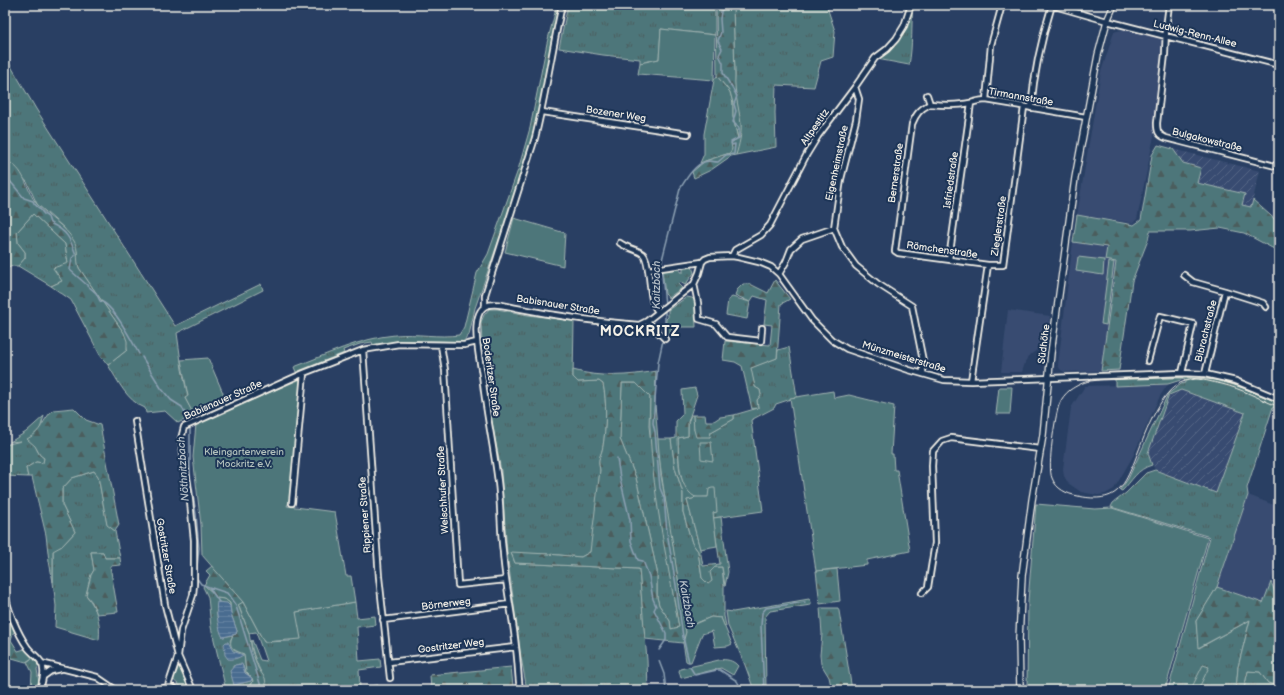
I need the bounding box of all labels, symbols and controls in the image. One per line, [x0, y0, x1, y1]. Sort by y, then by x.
street label: Ludwig-Renn-Allee [1152, 18, 1238, 50]
street label: Tirmannstraße [988, 85, 1054, 109]
street label: Bozener Weg [585, 103, 647, 125]
street label: Altpestitz [798, 106, 832, 147]
street label: Eigenheimstraße [823, 124, 851, 202]
street label: Bulgakowstraße [1171, 126, 1243, 155]
street label: Bernerstraße [886, 142, 906, 204]
street label: Isfriedstraße [941, 151, 961, 209]
street label: Zieglerstraße [989, 195, 1009, 258]
street label: Römchenstraße [905, 239, 979, 261]
water label: Kaitzbach [650, 261, 663, 309]
street label: Babisnauer Straße [516, 292, 601, 318]
street label: Bibrachstraße [1193, 299, 1219, 363]
district label: MOCKRITZ [600, 323, 680, 340]
street label: Südhöhe [1036, 323, 1052, 365]
street label: Boderitzer Straße [480, 337, 502, 417]
street label: Münzmeisterstraße [861, 339, 947, 375]
street label: Babisnauer Straße [182, 377, 264, 423]
water label: Nöthnitzbach [174, 436, 192, 502]
park label: Kleingartenverein Mockritz e.V. [204, 446, 284, 470]
street label: Welschhufer Straße [435, 446, 451, 534]
street label: Rippiener Straße [356, 476, 374, 554]
street label: Gostritzer Straße [153, 517, 179, 595]
water label: Kaitzbach [676, 579, 698, 629]
street label: Börnerweg [421, 595, 472, 613]
street label: Gostritzer Weg [417, 636, 485, 656]

